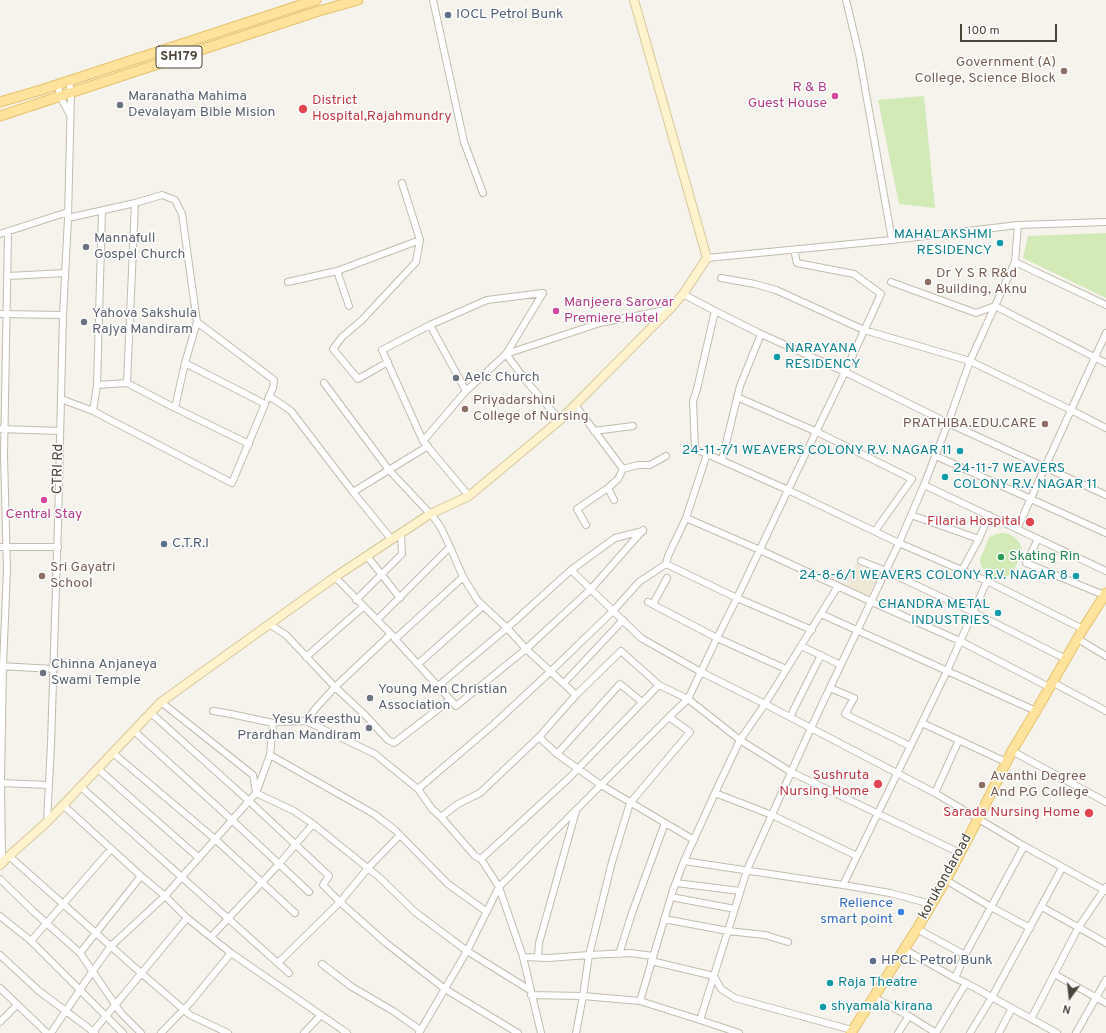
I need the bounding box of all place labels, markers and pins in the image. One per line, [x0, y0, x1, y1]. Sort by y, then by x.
place label: IOCL Petrol Bunk [456, 7, 564, 23]
marker: IOCL Petrol Bunk [443, 10, 453, 20]
place label: Government (A) College, Science Block [915, 55, 1056, 88]
marker: Government (A) College, Science Block [1059, 66, 1069, 76]
place label: R & B Guest House [748, 80, 827, 112]
place label: Maranatha Mahima Devalayam Bible Mision [128, 89, 275, 122]
marker: R & B Guest House [830, 91, 840, 101]
place label: District Hospital,Rajahmundry [312, 93, 452, 126]
marker: Maranatha Mahima Devalayam Bible Mision [115, 100, 125, 110]
marker: District Hospital,Rajahmundry [297, 103, 309, 115]
place label: MAHALAKSHMI RESIDENCY [894, 227, 992, 260]
place label: Mannafull Gospel Church [94, 231, 185, 264]
marker: MAHALAKSHMI RESIDENCY [995, 238, 1005, 248]
marker: Mannafull Gospel Church [81, 242, 91, 252]
place label: Dr Y S R R&d Building, Aknu [936, 266, 1027, 298]
marker: Dr Y S R R&d Building, Aknu [923, 277, 933, 287]
place label: Manjeera Sarovar Premiere Hotel [564, 295, 674, 328]
place label: Yahova Sakshula Rajya Mandiram [92, 306, 197, 338]
marker: Manjeera Sarovar Premiere Hotel [551, 306, 561, 316]
marker: Yahova Sakshula Rajya Mandiram [79, 317, 89, 327]
place label: NARAYANA RESIDENCY [785, 341, 860, 374]
marker: NARAYANA RESIDENCY [772, 352, 782, 362]
place label: Aelc Church [464, 370, 540, 386]
marker: Aelc Church [451, 373, 461, 383]
place label: Priyadarshini College of Nursing [473, 393, 589, 426]
marker: Priyadarshini College of Nursing [460, 404, 470, 414]
place label: PRATHIBA.EDU.CARE [903, 416, 1037, 432]
marker: PRATHIBA.EDU.CARE [1040, 419, 1050, 429]
place label: 24-11-7/1 WEAVERS COLONY R.V. NAGAR 11 [682, 443, 952, 459]
marker: 24-11-7/1 WEAVERS COLONY R.V. NAGAR 11 [955, 446, 965, 456]
place label: 24-11-7 WEAVERS COLONY R.V. NAGAR 11 [953, 461, 1097, 494]
marker: 24-11-7 WEAVERS COLONY R.V. NAGAR 11 [940, 472, 950, 482]
marker: Central Stay [39, 495, 49, 505]
place label: Central Stay [6, 507, 82, 523]
place label: Filaria Hospital [927, 514, 1021, 530]
marker: Filaria Hospital [1024, 516, 1036, 528]
place label: C.T.R.I [172, 536, 209, 552]
marker: C.T.R.I [159, 539, 169, 549]
place label: Skating Rin [1009, 549, 1080, 565]
marker: Skating Rin [996, 552, 1006, 562]
place label: Sri Gayatri School [50, 560, 116, 592]
place label: 24-8-6/1 WEAVERS COLONY R.V. NAGAR 8 [799, 568, 1068, 584]
marker: Sri Gayatri School [37, 571, 47, 581]
marker: 24-8-6/1 WEAVERS COLONY R.V. NAGAR 8 [1071, 571, 1081, 581]
place label: CHANDRA METAL INDUSTRIES [878, 597, 990, 630]
marker: CHANDRA METAL INDUSTRIES [993, 608, 1003, 618]
place label: Chinna Anjaneya Swami Temple [51, 657, 157, 690]
marker: Chinna Anjaneya Swami Temple [38, 668, 48, 678]
place label: Young Men Christian Association [378, 682, 507, 714]
marker: Young Men Christian Association [365, 693, 375, 703]
place label: Yesu Kreesthu Prardhan Mandiram [237, 712, 361, 744]
marker: Yesu Kreesthu Prardhan Mandiram [364, 723, 374, 733]
place label: Sushruta Nursing Home [779, 768, 869, 800]
place label: Avanthi Degree And P.G College [990, 769, 1089, 802]
marker: Sushruta Nursing Home [872, 778, 884, 790]
marker: Avanthi Degree And P.G College [977, 780, 987, 790]
place label: Sarada Nursing Home [943, 805, 1080, 821]
marker: Sarada Nursing Home [1083, 807, 1095, 819]
place label: Relience smart point [820, 896, 893, 928]
marker: Relience smart point [896, 907, 906, 917]
place label: HPCL Petrol Bunk [881, 953, 993, 969]
marker: HPCL Petrol Bunk [868, 956, 878, 966]
place label: Raja Theatre [838, 975, 917, 991]
marker: Raja Theatre [825, 978, 835, 988]
place label: shyamala kirana [831, 999, 933, 1015]
marker: shyamala kirana [818, 1002, 828, 1012]

